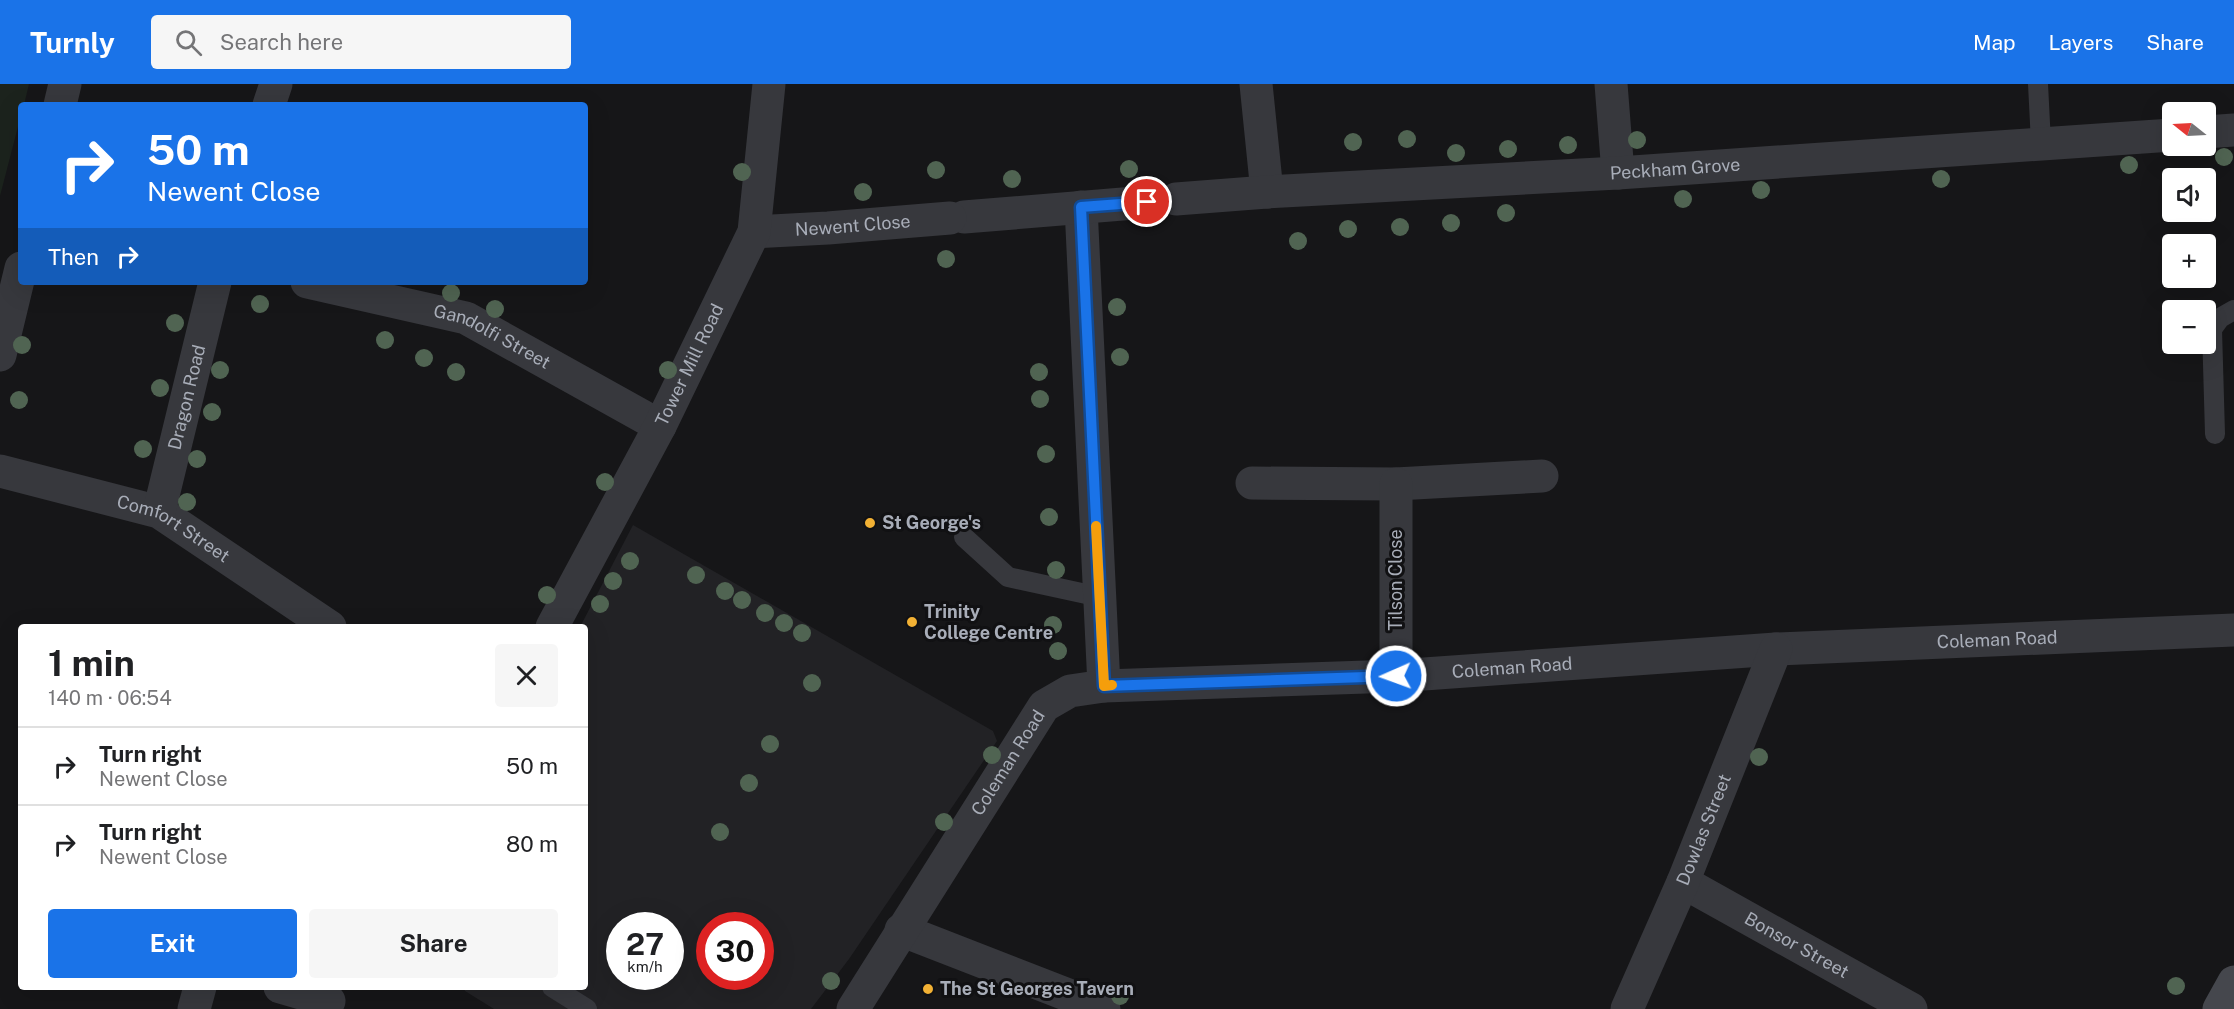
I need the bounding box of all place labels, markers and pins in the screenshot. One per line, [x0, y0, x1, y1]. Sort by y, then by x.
pin [1121, 176, 1172, 227]
place label: St George's [882, 512, 981, 533]
marker: St George's [863, 516, 877, 530]
place label: Trinity College Centre [924, 601, 1053, 643]
marker: Trinity College Centre [905, 615, 919, 629]
place label: The St Georges Tavern [940, 978, 1134, 999]
marker: The St Georges Tavern [921, 982, 935, 996]

